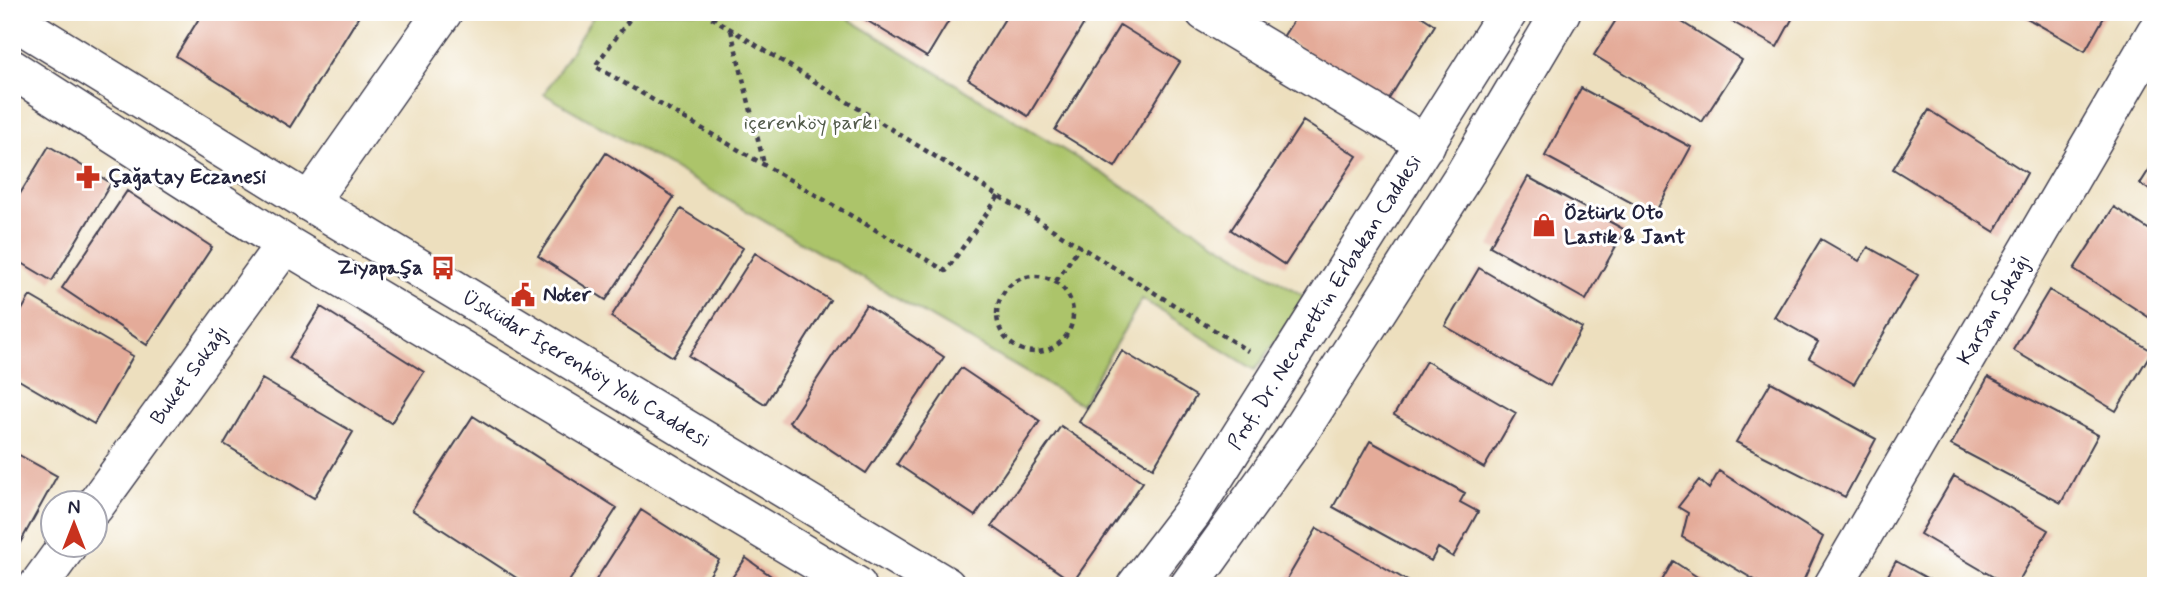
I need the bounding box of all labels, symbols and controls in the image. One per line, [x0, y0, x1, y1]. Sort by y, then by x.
park label: içerenköy parkı [744, 109, 878, 137]
street label: Prof. Dr. Necmettin Erbakan Caddesi [1221, 149, 1429, 455]
pharmacy icon: Çağatay Eczanesi [74, 163, 102, 191]
place label: Çağatay Eczanesi [108, 163, 266, 191]
place label: Öztürk Oto Lastik & Jant [1564, 199, 1686, 251]
shop icon: Öztürk Oto Lastik & Jant [1530, 211, 1558, 239]
street label: Karsan Sokağı [1951, 249, 2038, 370]
place label: Ziyapaşa [337, 254, 423, 282]
bus stop icon: Ziyapaşa [429, 254, 457, 282]
public building icon: Noter [509, 281, 537, 309]
place label: Noter [543, 281, 592, 309]
street label: Üsküdar İçerenköy Yolu Caddesi [457, 283, 715, 454]
street label: Buket Sokağı [144, 320, 235, 431]
north arrow [38, 490, 108, 560]
text: N [68, 496, 80, 521]

